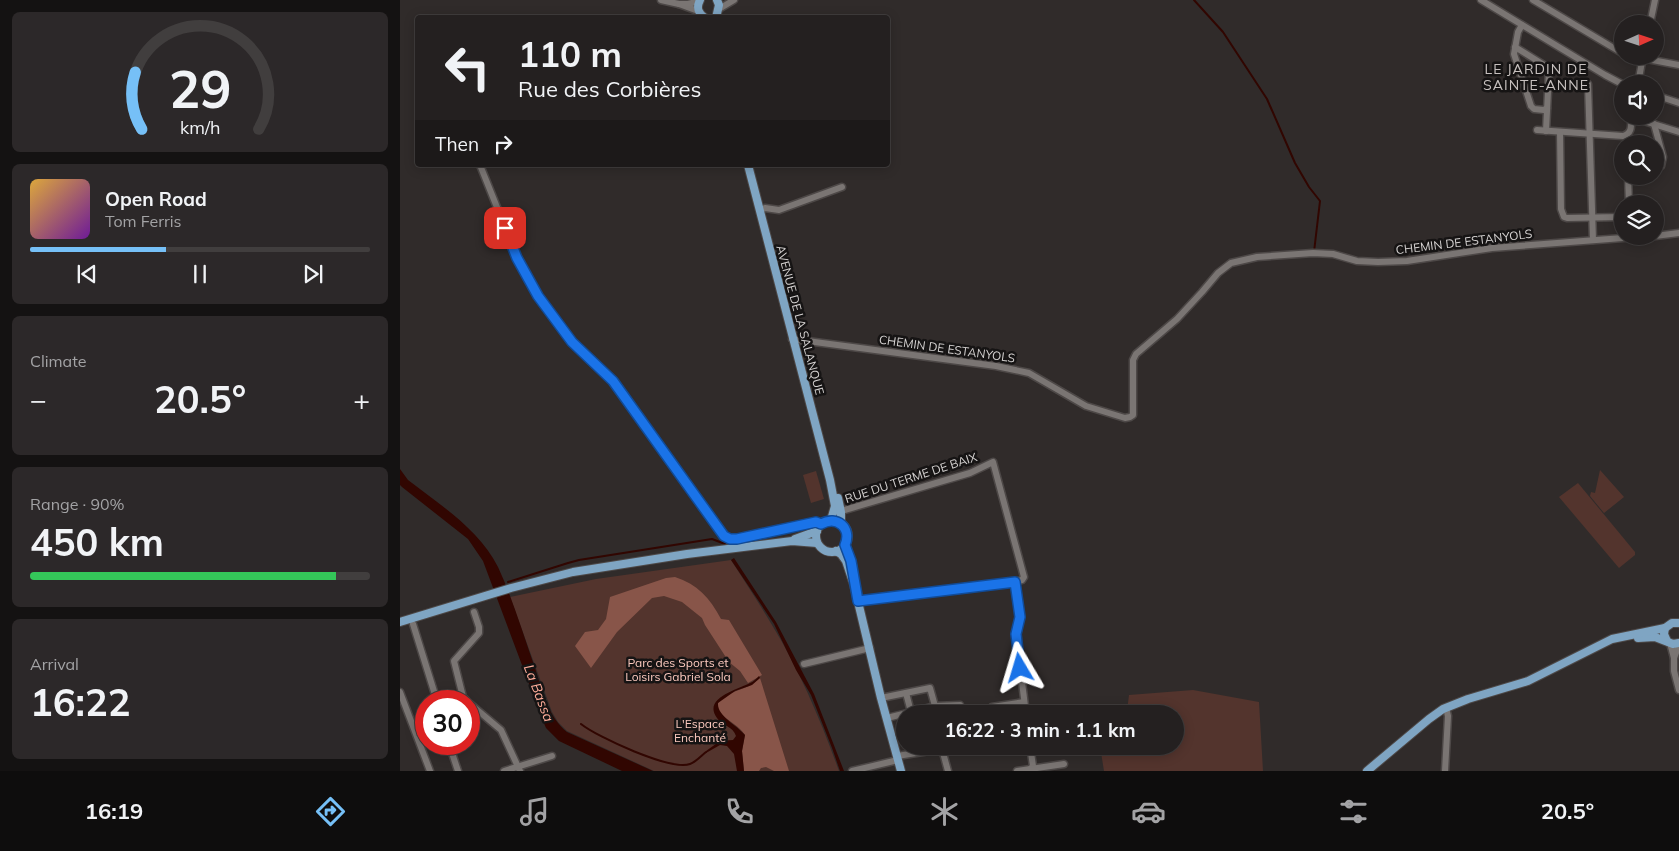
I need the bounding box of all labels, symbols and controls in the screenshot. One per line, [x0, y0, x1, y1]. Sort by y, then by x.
north arrow [1614, 15, 1664, 65]
map controls [1614, 15, 1664, 245]
text: 110 m [518, 32, 622, 76]
icon: left [435, 35, 500, 100]
text: 29 [169, 56, 231, 121]
district label: LE JARDIN DE SAINTE-ANNE [1483, 60, 1589, 94]
text: Rue des Corbières [518, 75, 701, 103]
button: sound [1614, 75, 1664, 125]
text: km/h [180, 116, 220, 138]
icon: right [489, 130, 517, 158]
text: Then [435, 132, 479, 156]
button: search [1614, 135, 1664, 185]
text: Open Road [105, 187, 207, 211]
button: layers [1614, 195, 1664, 245]
pin [484, 207, 526, 249]
text: Tom Ferris [105, 211, 182, 231]
icon: arrive [491, 214, 519, 242]
street label: CHEMIN DE ESTANYOLS [1395, 226, 1533, 257]
street label: AVENUE DE LA SALANQUE [773, 243, 828, 396]
icon: previous [73, 260, 101, 288]
icon: pause [186, 260, 214, 288]
icon: next [299, 260, 327, 288]
street label: CHEMIN DE ESTANYOLS [878, 332, 1016, 365]
text: Climate [30, 351, 86, 371]
text: 20.5° [154, 375, 246, 423]
text: − [30, 382, 47, 417]
text: + [353, 382, 370, 417]
street label: RUE DU TERME DE BAIX [843, 449, 979, 506]
text: Range · 90% [30, 494, 125, 514]
text: 450 km [30, 518, 164, 566]
position arrow [993, 641, 1045, 693]
text: Arrival [30, 654, 79, 674]
park label: Parc des Sports et Loisirs Gabriel Sola [625, 655, 731, 684]
water label: La Bassa [520, 662, 558, 724]
text: 16:22 [30, 678, 131, 726]
speed limit sign: 30 [415, 690, 480, 755]
park label: L'Espace Enchanté [674, 716, 726, 745]
text: 16:22 · 3 min · 1.1 km [944, 718, 1136, 742]
icon: directions [313, 794, 348, 829]
icon: music [517, 794, 552, 829]
icon: phone [722, 794, 757, 829]
icon: climate [927, 794, 962, 829]
icon: car [1131, 794, 1166, 829]
icon: filters [1336, 794, 1371, 829]
text: 16:19 [85, 797, 143, 825]
text: 20.5° [1541, 797, 1594, 825]

